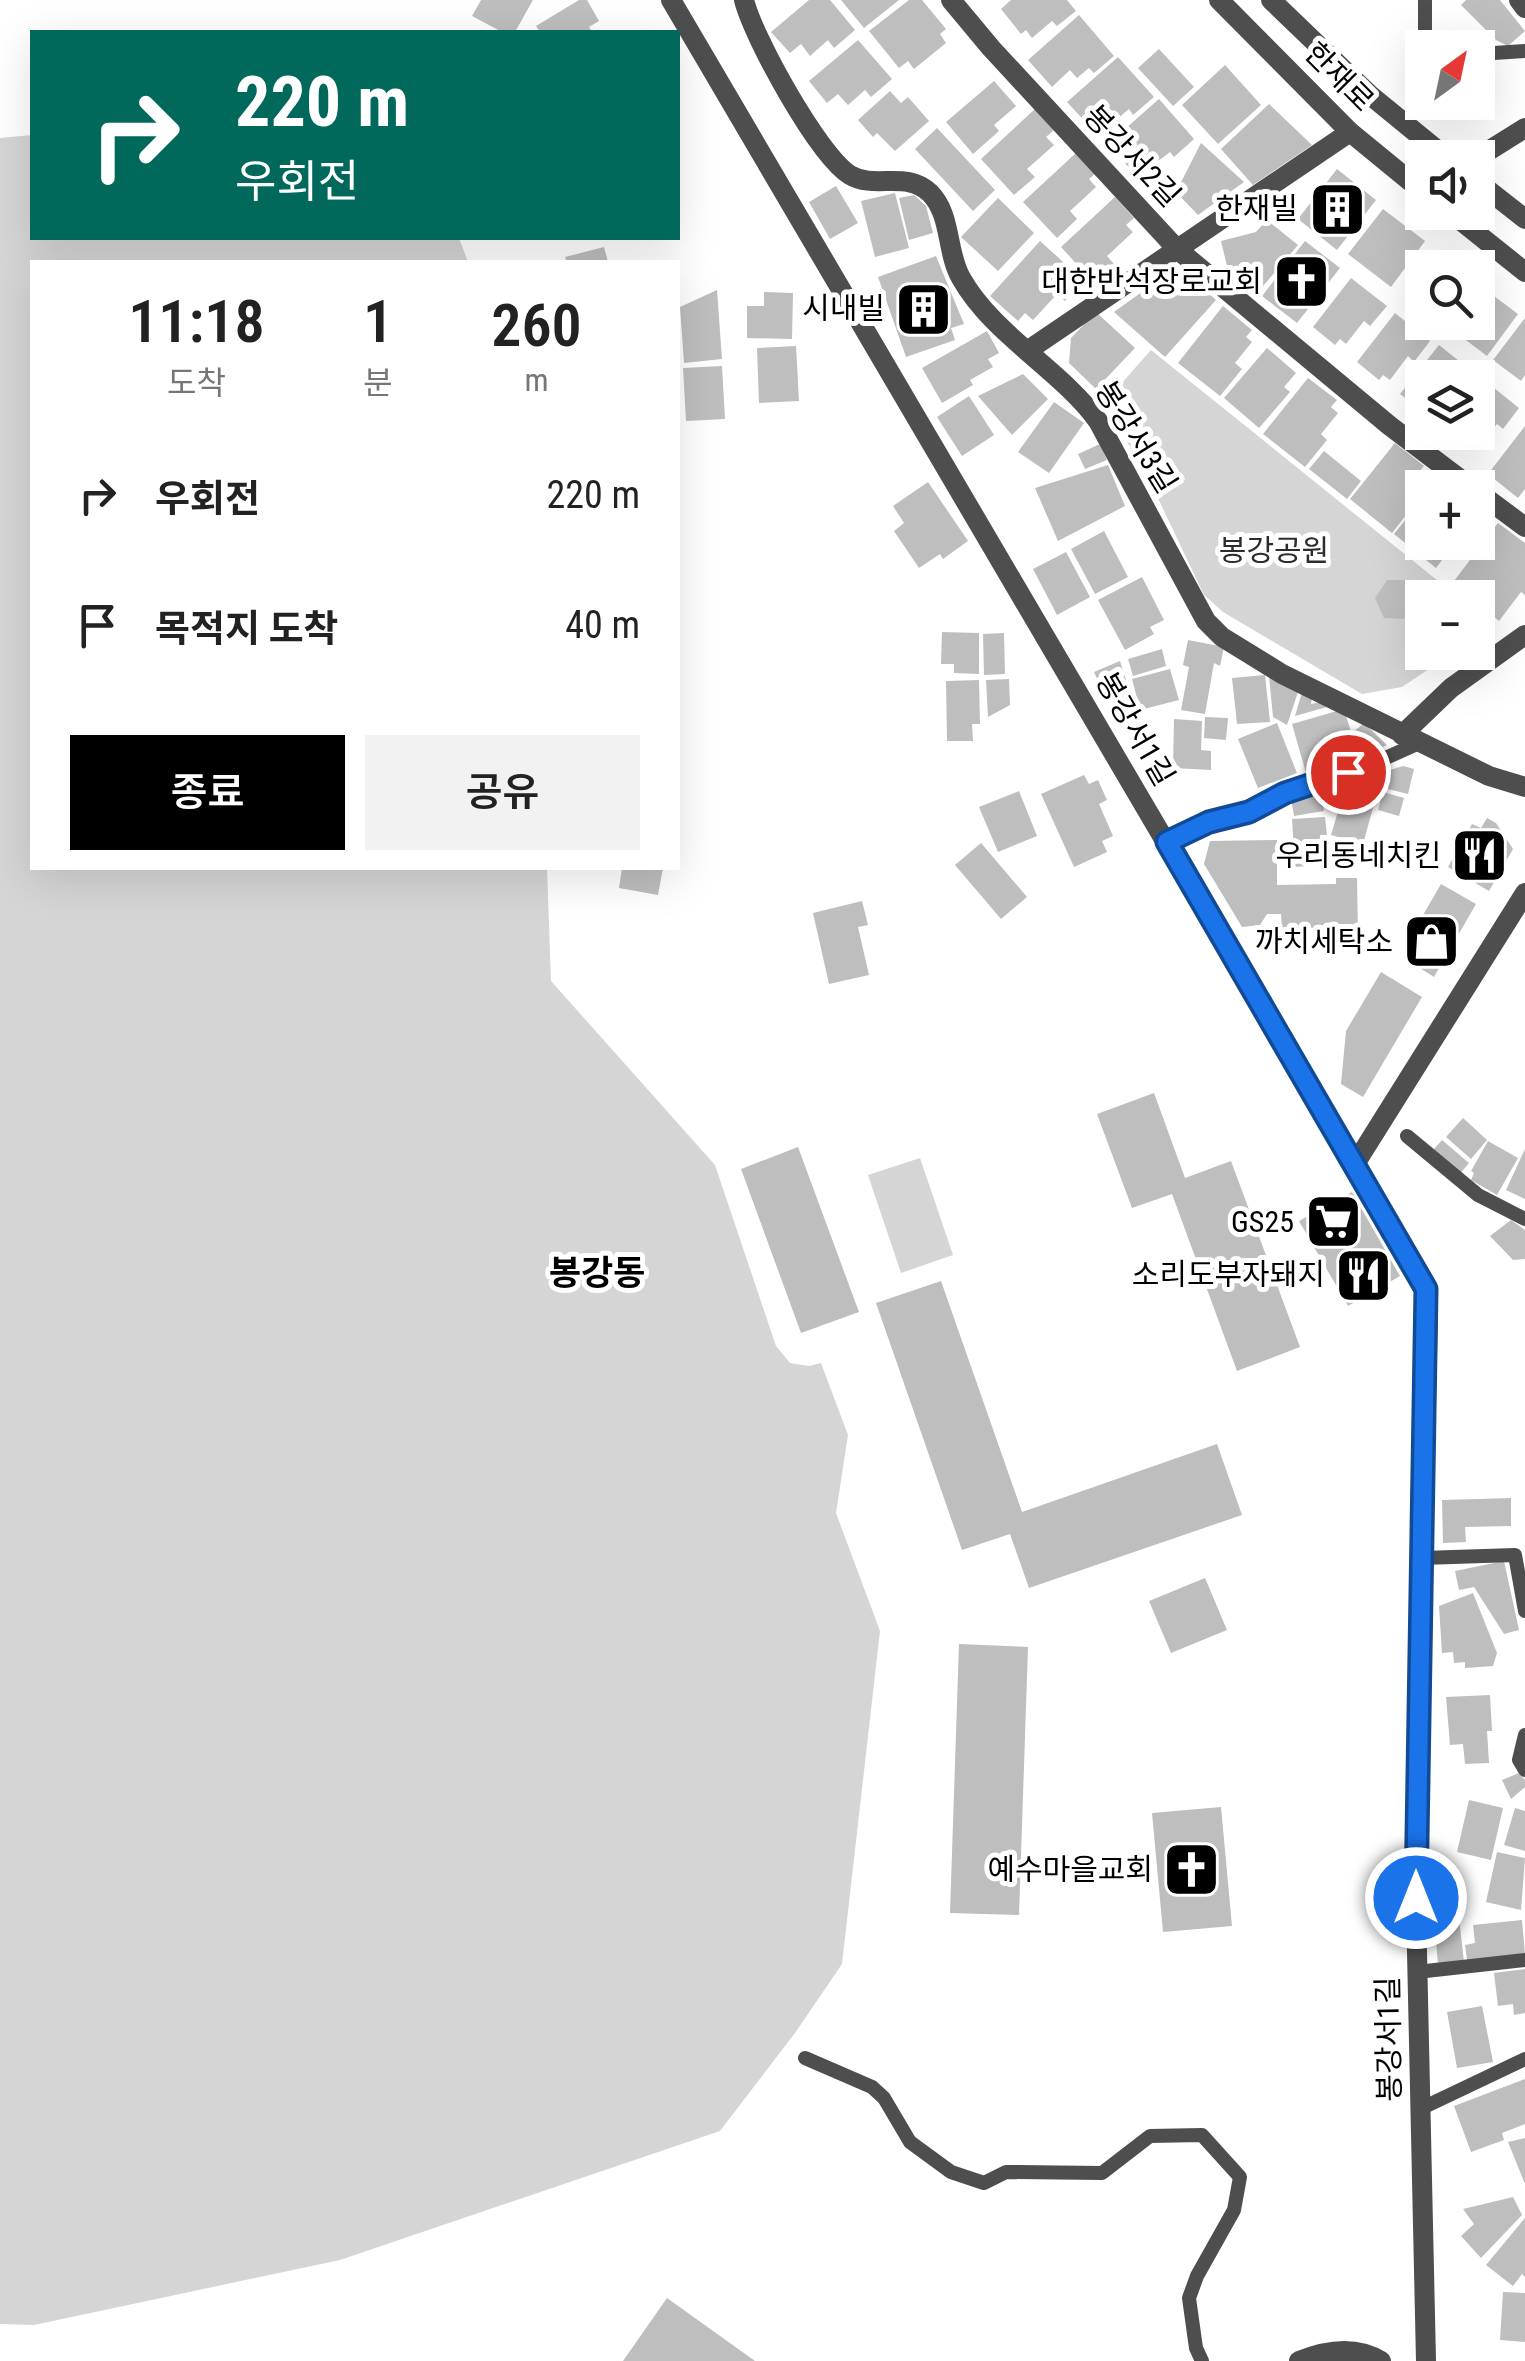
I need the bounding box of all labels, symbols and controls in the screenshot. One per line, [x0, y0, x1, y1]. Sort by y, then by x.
north arrow [1405, 30, 1495, 120]
map controls [1405, 30, 1495, 670]
street label: 한재로 [1298, 35, 1381, 118]
text: 220 m [235, 61, 409, 143]
icon: right [70, 70, 200, 200]
street label: 봉강서2길 [1077, 98, 1188, 213]
button: sound [1405, 140, 1495, 230]
text: 우회전 [235, 155, 359, 208]
building icon: 한재빌 [1307, 179, 1367, 239]
place label: 한재빌 [1215, 191, 1298, 226]
button: search [1405, 250, 1495, 340]
church icon: 대한반석장로교회 [1271, 252, 1331, 312]
place label: 대한반석장로교회 [1041, 264, 1262, 299]
building icon: 시내빌 [894, 279, 954, 339]
text: 11:18 [128, 286, 265, 357]
text: 1 [363, 286, 393, 357]
text: 260 [491, 290, 582, 361]
place label: 시내빌 [802, 291, 885, 326]
button: layers [1405, 360, 1495, 450]
text: m [524, 361, 549, 399]
text: 도착 [167, 364, 226, 402]
text: 분 [363, 364, 393, 402]
street label: 봉강서3길 [1088, 374, 1184, 499]
icon: right [70, 468, 125, 523]
button: + [1405, 470, 1495, 560]
text: 220 m [546, 473, 640, 517]
text: 우회전 [155, 477, 260, 521]
park label: 봉강공원 [1219, 533, 1329, 568]
button: − [1405, 580, 1495, 670]
icon: arrive [70, 598, 125, 653]
text: 40 m [565, 603, 640, 647]
text: 목적지 도착 [155, 607, 339, 651]
street label: 봉강서1길 [1089, 666, 1182, 792]
pin [1306, 730, 1391, 815]
button: 종료 [70, 735, 345, 850]
button: 공유 [365, 735, 640, 850]
icon: arrive [1321, 745, 1376, 800]
restaurant icon: 우리동네치킨 [1450, 826, 1510, 886]
place label: 우리동네치킨 [1275, 838, 1441, 873]
shop icon: 까치세탁소 [1402, 912, 1462, 972]
place label: 까치세탁소 [1255, 924, 1393, 959]
supermarket icon: GS25 [1303, 1192, 1363, 1252]
place label: GS25 [1231, 1204, 1294, 1239]
restaurant icon: 소리도부자돼지 [1334, 1245, 1394, 1305]
district label: 봉강동 [549, 1253, 645, 1294]
place label: 소리도부자돼지 [1132, 1257, 1325, 1292]
church icon: 예수마을교회 [1162, 1840, 1222, 1900]
position arrow [1364, 1846, 1468, 1950]
place label: 예수마을교회 [987, 1852, 1153, 1887]
street label: 봉강서1길 [1370, 1976, 1407, 2102]

